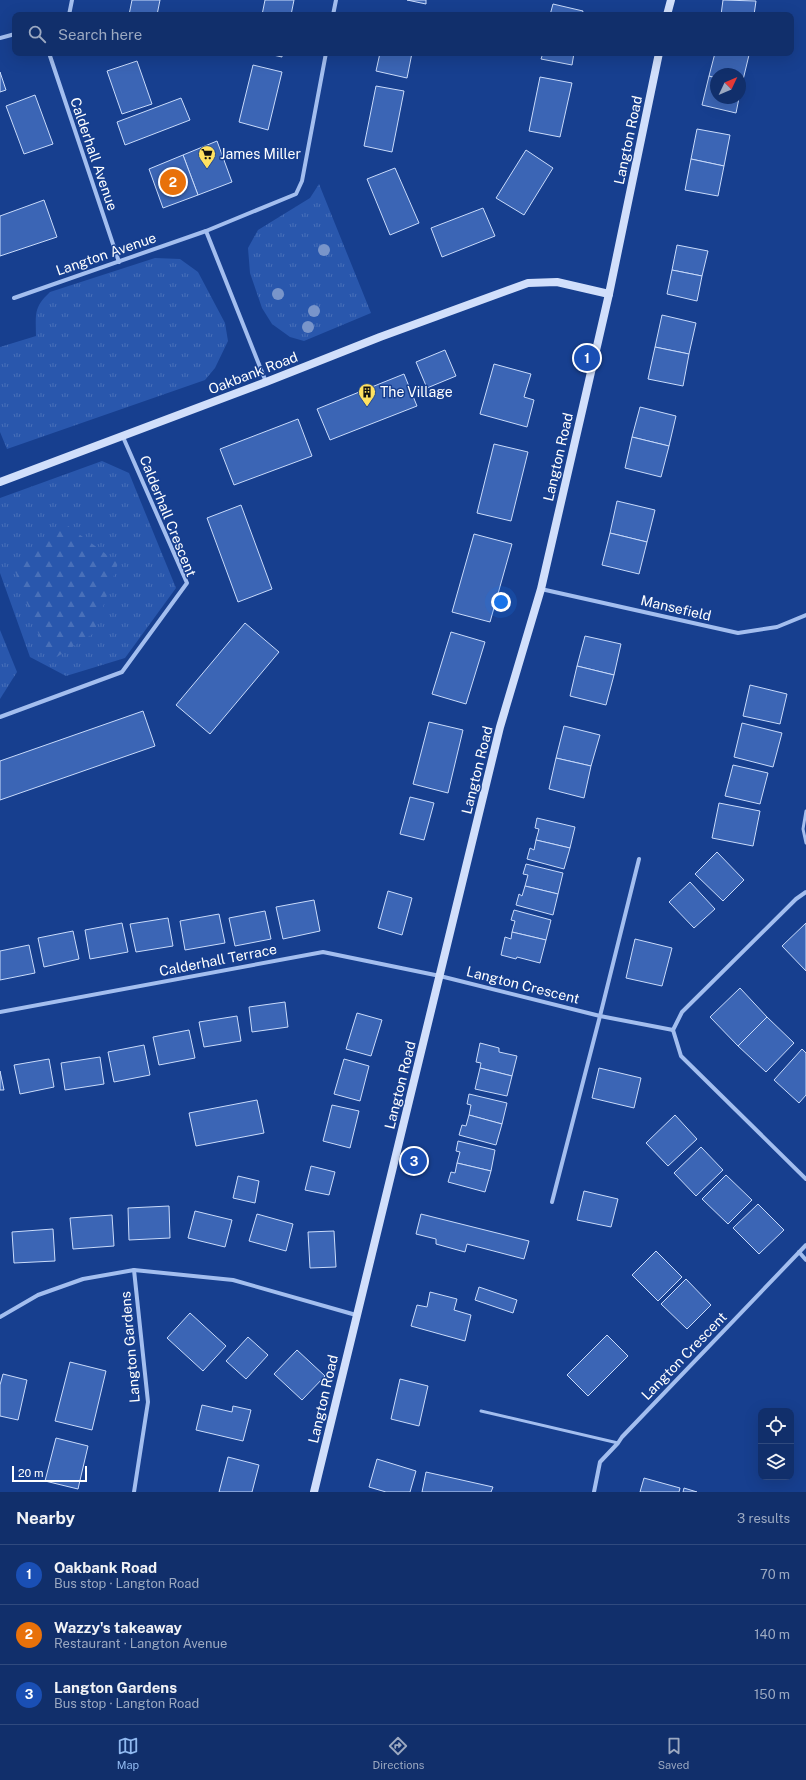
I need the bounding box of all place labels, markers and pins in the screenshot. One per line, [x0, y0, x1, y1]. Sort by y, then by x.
supermarket icon: James Miller [197, 144, 217, 169]
place label: James Miller [220, 146, 301, 162]
pin: 2 [160, 167, 186, 197]
pin: 1 [574, 343, 600, 373]
building icon: The Village [357, 382, 377, 407]
place label: The Village [380, 384, 453, 400]
pin: 3 [401, 1146, 427, 1176]

